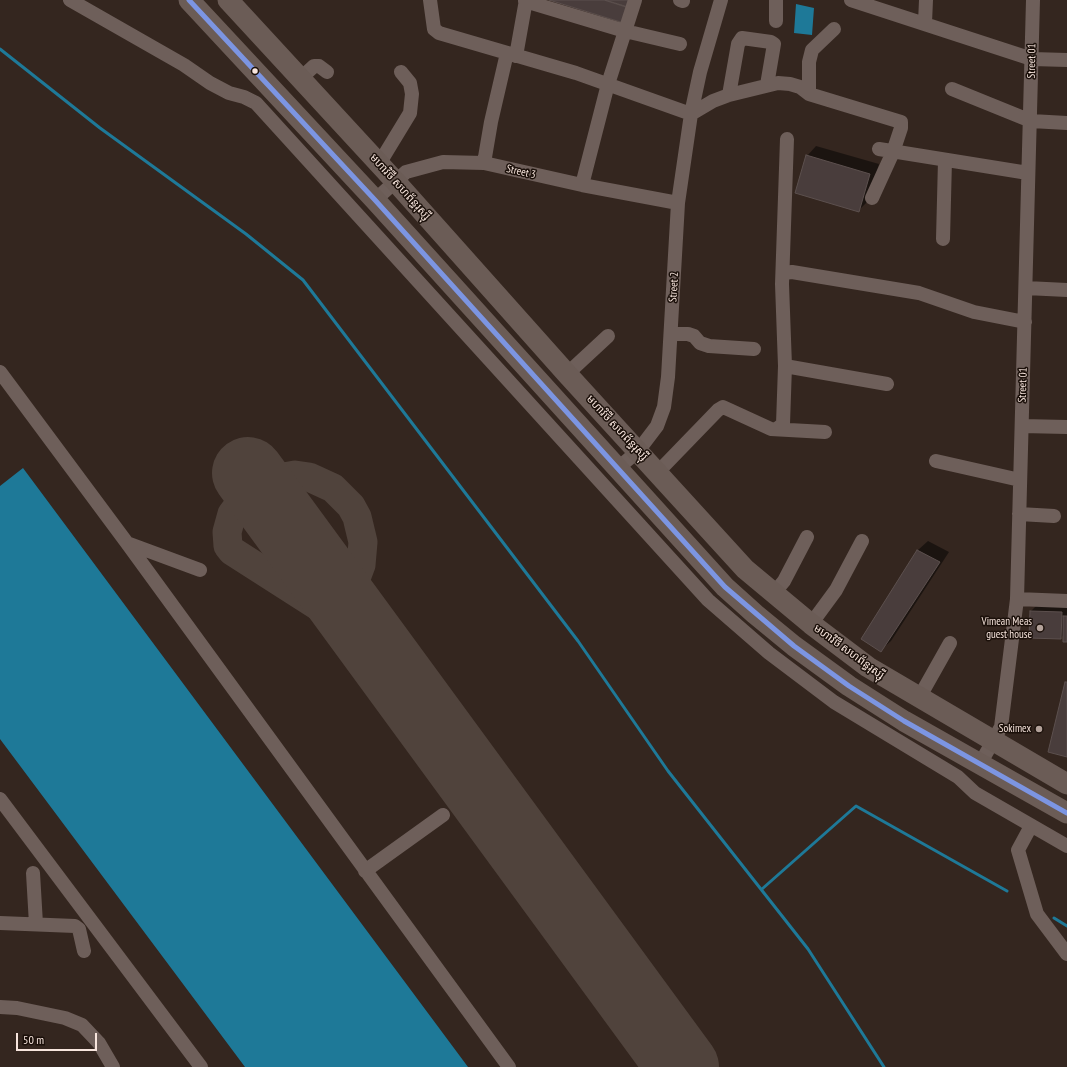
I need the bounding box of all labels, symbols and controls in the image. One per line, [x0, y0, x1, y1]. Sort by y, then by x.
street label: Street 01 [1025, 43, 1039, 79]
unlabelled marker [250, 66, 260, 76]
street label: មហាវិថី សហព័ន្ធរុស្ស៊ី [367, 151, 433, 223]
street label: Street 3 [505, 162, 537, 182]
street label: Street 2 [667, 272, 681, 302]
street label: Street 01 [1016, 367, 1030, 403]
street label: មហាវិថី សហព័ន្ធរុស្ស៊ី [583, 393, 651, 463]
place label: Vimean Meas guest house [982, 615, 1032, 641]
street label: មហាវិថី សហព័ន្ធរុស្ស៊ី [811, 622, 887, 682]
marker: Vimean Meas guest house [1035, 623, 1045, 633]
place label: Sokimex [999, 722, 1031, 736]
marker: Sokimex [1034, 724, 1044, 734]
scale bar [18, 1025, 99, 1051]
text: 50 m [23, 1032, 44, 1047]

